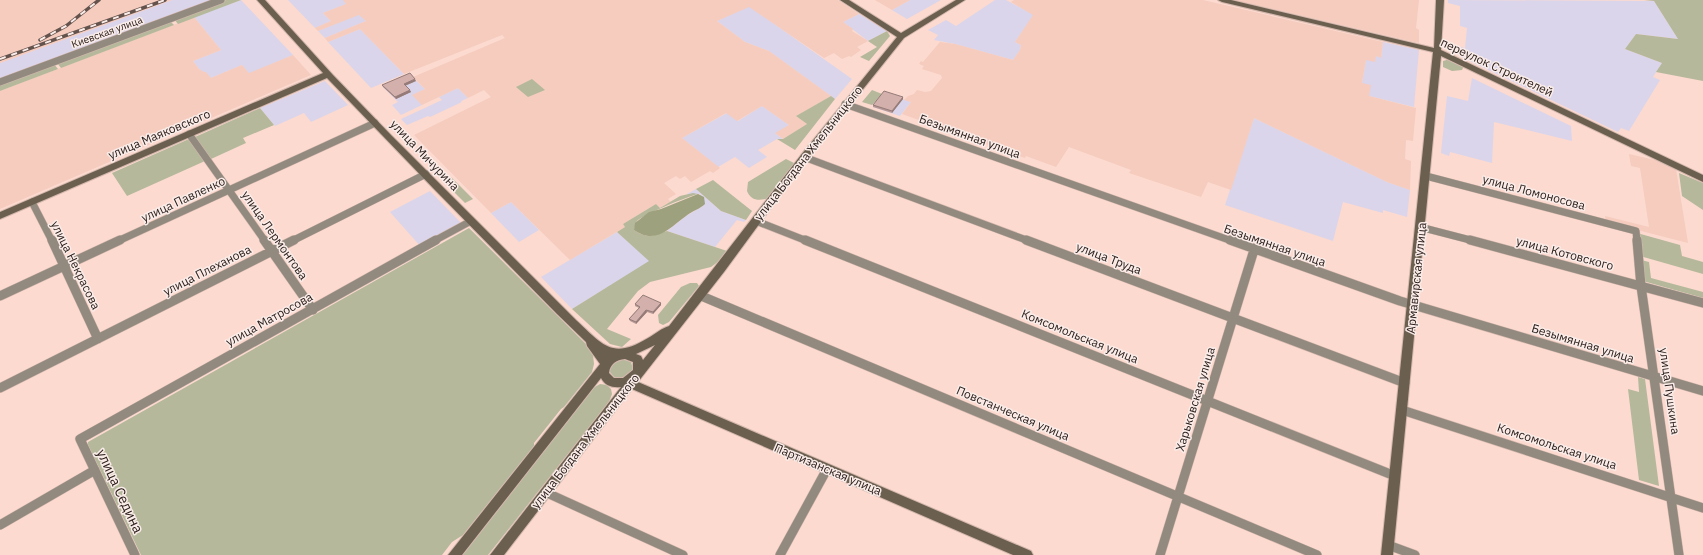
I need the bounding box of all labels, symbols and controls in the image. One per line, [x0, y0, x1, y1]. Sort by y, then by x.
street label: Киевская улица [70, 13, 145, 51]
street label: переулок Строителей [1439, 34, 1555, 100]
street label: улица Богдана Хмельницкого [751, 83, 865, 223]
street label: улица Маяковского [106, 106, 213, 162]
street label: Безымянная улица [917, 111, 1023, 161]
street label: улица Мичурина [387, 116, 463, 194]
street label: улица Ломоносова [1481, 171, 1588, 213]
street label: улица Павленко [139, 173, 228, 225]
street label: улица Лермонтова [239, 188, 312, 283]
street label: улица Некрасова [48, 218, 104, 312]
street label: Безымянная улица [1222, 221, 1328, 270]
street label: Армавирская улица [1403, 221, 1429, 334]
street label: улица Котовского [1515, 233, 1616, 273]
street label: улица Труда [1074, 239, 1144, 278]
street label: улица Плеханова [160, 241, 254, 299]
street label: улица Матросова [223, 289, 316, 349]
street label: Комсомольская улица [1019, 306, 1141, 367]
street label: Безымянная улица [1530, 320, 1637, 366]
street label: Харьковская улица [1172, 345, 1218, 453]
street label: улица Пушкина [1657, 347, 1684, 436]
street label: улица Богдана Хмельницкого [528, 371, 642, 511]
street label: Повстанческая улица [954, 382, 1072, 444]
street label: Комсомольская улица [1495, 420, 1619, 473]
street label: Партизанская улица [772, 440, 884, 499]
street label: улица Седина [93, 446, 148, 536]

